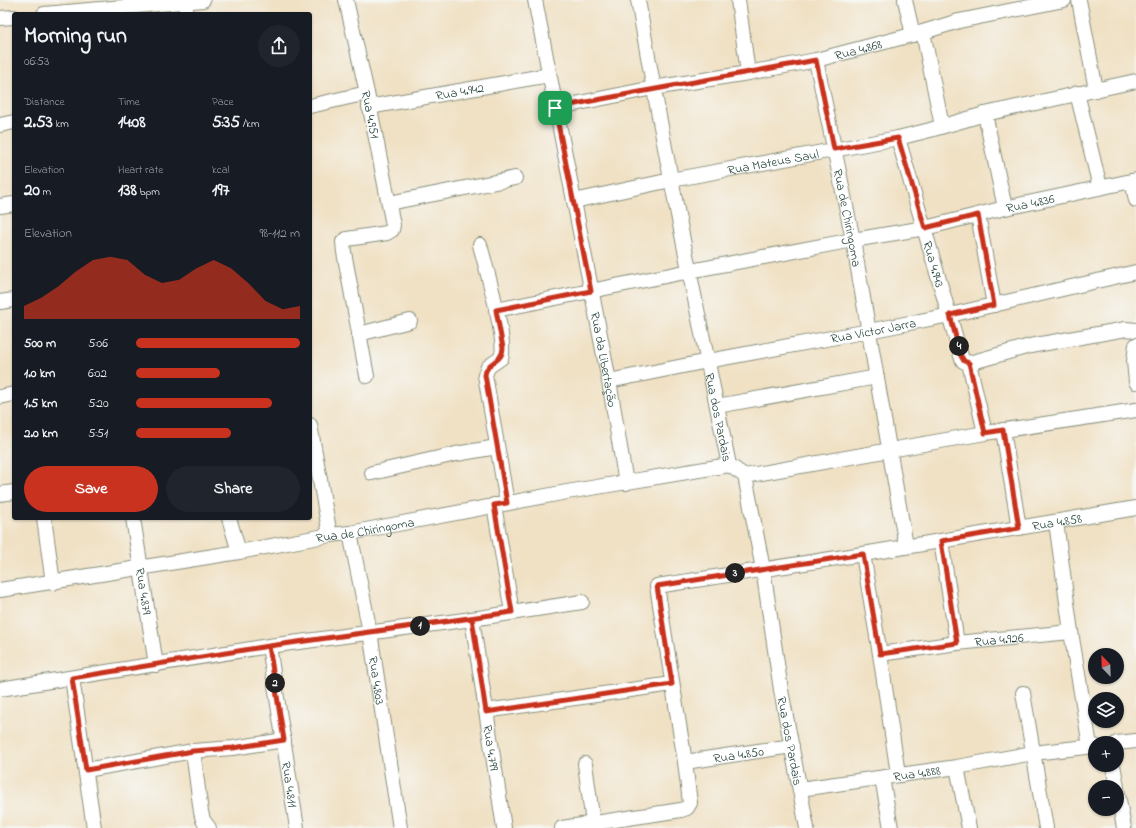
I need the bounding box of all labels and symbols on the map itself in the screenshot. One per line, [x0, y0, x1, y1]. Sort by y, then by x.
street label: Rua 4.868 [833, 35, 884, 66]
street label: Rua 4.942 [434, 79, 486, 106]
street label: Rua 4.951 [356, 89, 384, 140]
pin [538, 91, 572, 125]
street label: Rua Mateus Saul [726, 145, 820, 180]
street label: Rua de Chiringoma [828, 167, 865, 268]
street label: Rua 4.836 [1005, 190, 1057, 218]
street label: Rua 4.943 [917, 239, 949, 290]
street label: Rua da Libertação [585, 310, 621, 409]
street label: Rua Victor Jarra [829, 314, 918, 349]
pin: 4 [949, 336, 969, 356]
street label: Rua dos Pardais [699, 371, 736, 464]
street label: Rua 4.858 [1031, 509, 1083, 536]
street label: Rua de Chiringoma [314, 513, 416, 548]
pin: 3 [725, 563, 745, 583]
street label: Rua 4.879 [130, 567, 156, 616]
pin: 1 [410, 616, 430, 636]
street label: Rua 4.926 [974, 629, 1025, 652]
north arrow [1088, 648, 1124, 684]
street label: Rua 4.803 [363, 655, 389, 706]
pin: 2 [265, 673, 285, 693]
street label: Rua dos Pardais [771, 695, 807, 787]
street label: Rua 4.799 [477, 724, 503, 772]
street label: Rua 4.850 [712, 742, 766, 769]
street label: Rua 4.811 [276, 760, 302, 809]
street label: Rua 4.888 [892, 761, 942, 787]

